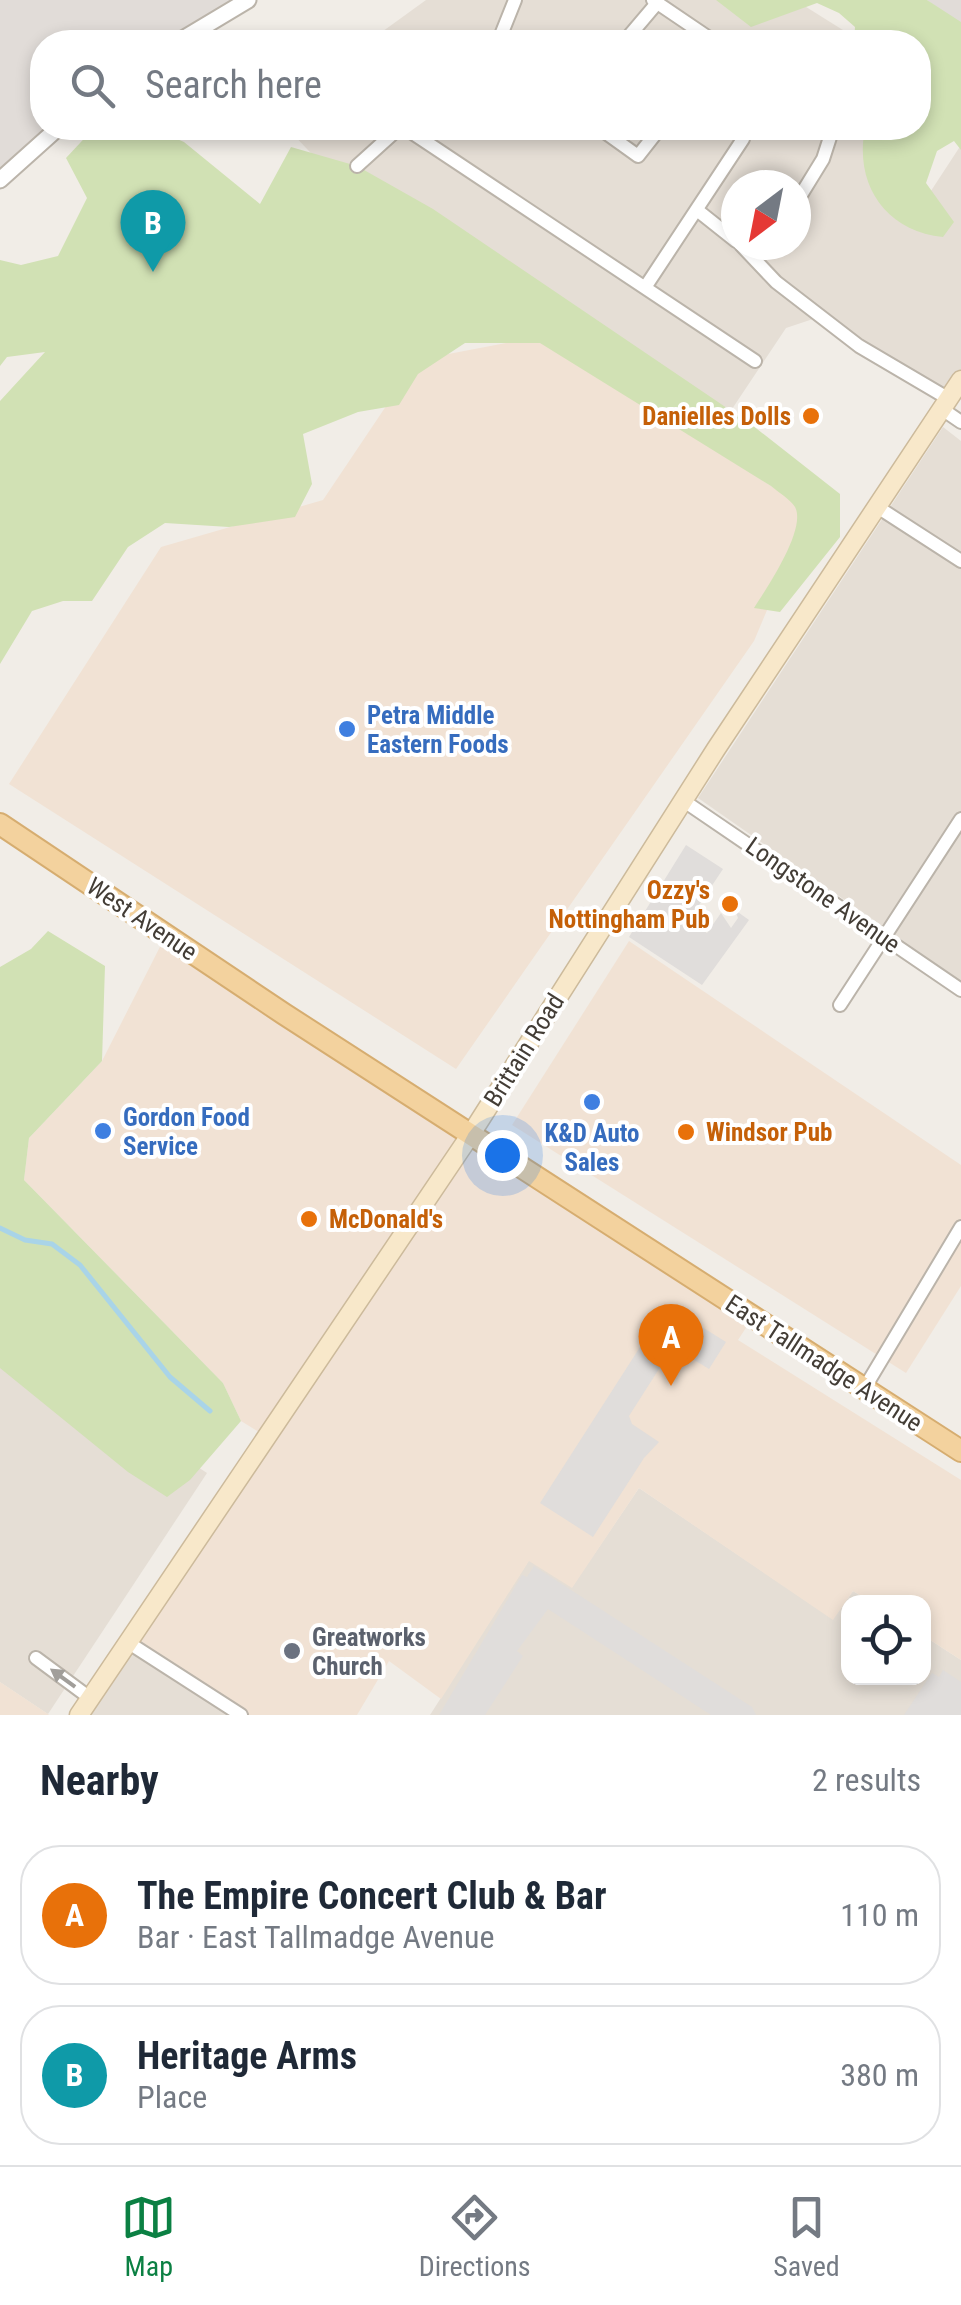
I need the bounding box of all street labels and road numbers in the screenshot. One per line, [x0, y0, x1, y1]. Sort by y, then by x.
street label: Longstone Avenue [740, 831, 906, 959]
street label: West Avenue [81, 871, 203, 967]
street label: Brittain Road [478, 988, 570, 1112]
street label: East Tallmadge Avenue [720, 1289, 928, 1437]

